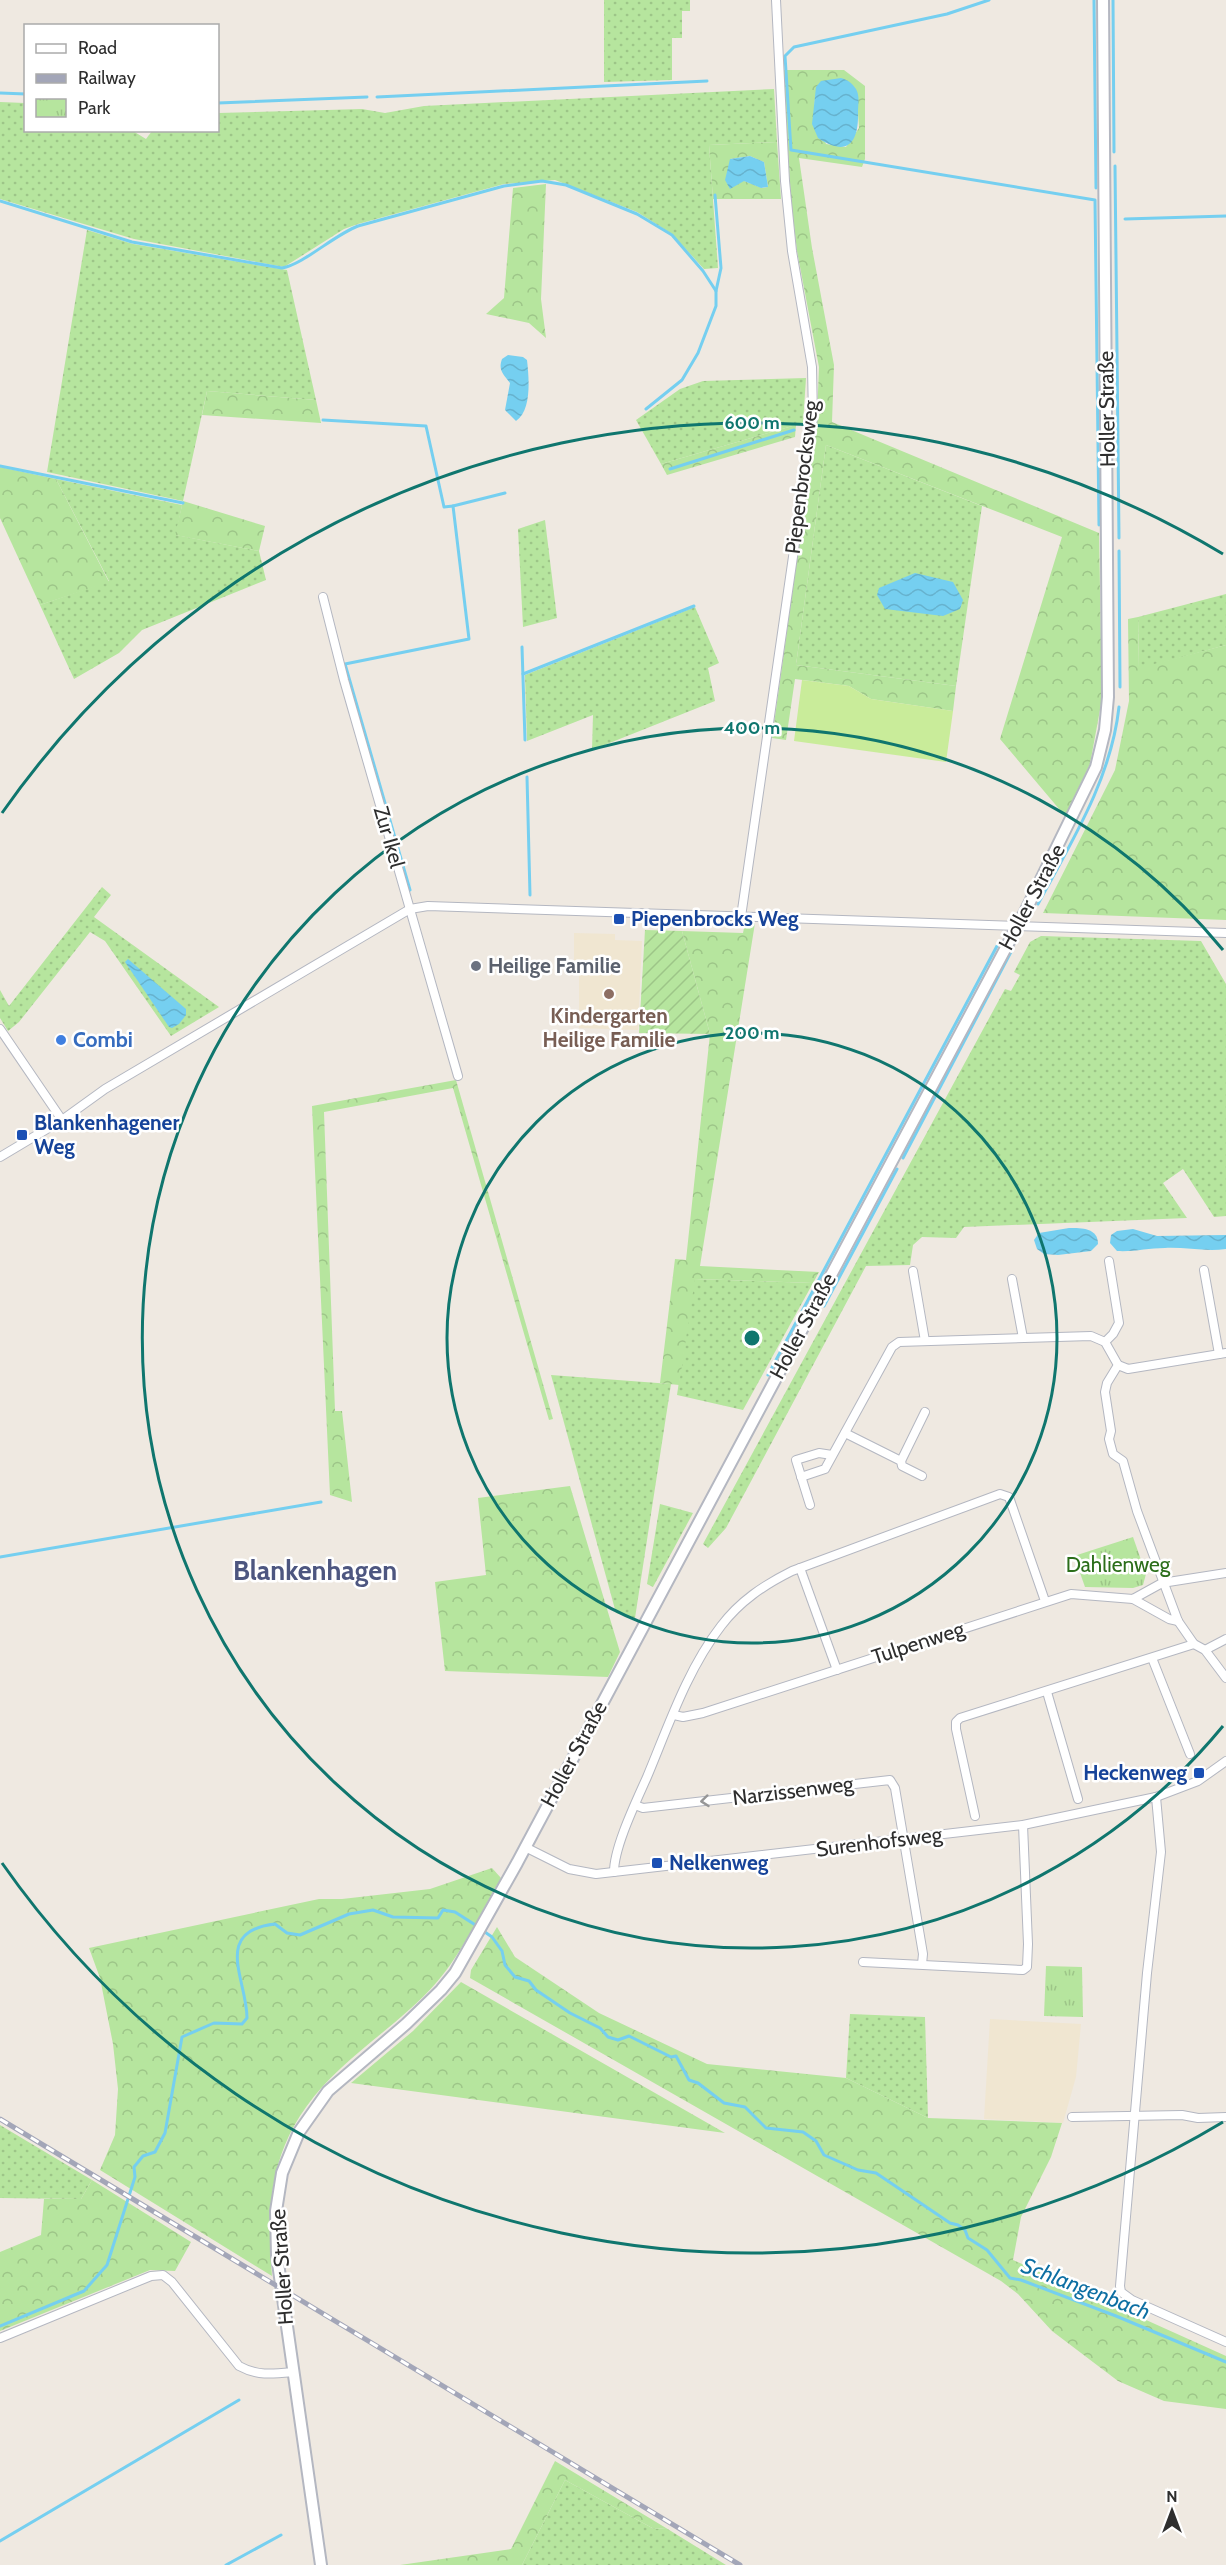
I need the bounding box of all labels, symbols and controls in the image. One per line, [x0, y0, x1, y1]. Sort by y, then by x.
legend [24, 24, 219, 132]
text: Road [78, 37, 117, 59]
text: Railway [78, 67, 136, 89]
text: Park [78, 97, 111, 119]
street label: Holler Straße [1093, 350, 1120, 467]
street label: Piepenbrocksweg [780, 398, 823, 555]
text: 600 m [724, 412, 780, 434]
text: 400 m [724, 717, 780, 739]
street label: Zur Ikel [369, 803, 410, 871]
street label: Holler Straße [993, 839, 1070, 954]
place label: Piepenbrocks Weg [631, 906, 799, 931]
marker: Piepenbrocks Weg [612, 912, 626, 926]
place label: Heilige Familie [488, 953, 621, 978]
marker: Heilige Familie [469, 959, 483, 973]
marker: Kindergarten Heilige Familie [602, 987, 616, 1001]
place label: Kindergarten Heilige Familie [543, 1003, 676, 1052]
text: 200 m [725, 1022, 779, 1044]
place label: Combi [73, 1027, 133, 1052]
marker: Combi [54, 1033, 68, 1047]
place label: Blankenhagener Weg [34, 1110, 179, 1159]
marker: Blankenhagener Weg [15, 1128, 29, 1142]
street label: Holler Straße [764, 1268, 841, 1383]
centre of rings [742, 1328, 762, 1348]
park label: Dahlienweg [1066, 1552, 1171, 1577]
district label: Blankenhagen [233, 1554, 397, 1587]
street label: Tulpenweg [868, 1616, 968, 1669]
street label: Holler Straße [535, 1696, 612, 1811]
place label: Heckenweg [1083, 1760, 1187, 1785]
marker: Heckenweg [1192, 1766, 1206, 1780]
street label: Narzissenweg [731, 1771, 855, 1810]
one-way arrow [701, 1794, 710, 1807]
street label: Surenhofsweg [814, 1821, 944, 1862]
place label: Nelkenweg [669, 1850, 769, 1875]
marker: Nelkenweg [650, 1856, 664, 1870]
street label: Holler Straße [265, 2208, 298, 2326]
water label: Schlangenbach [1018, 2252, 1154, 2325]
north arrow [1142, 2481, 1202, 2541]
text: N [1166, 2487, 1178, 2506]

